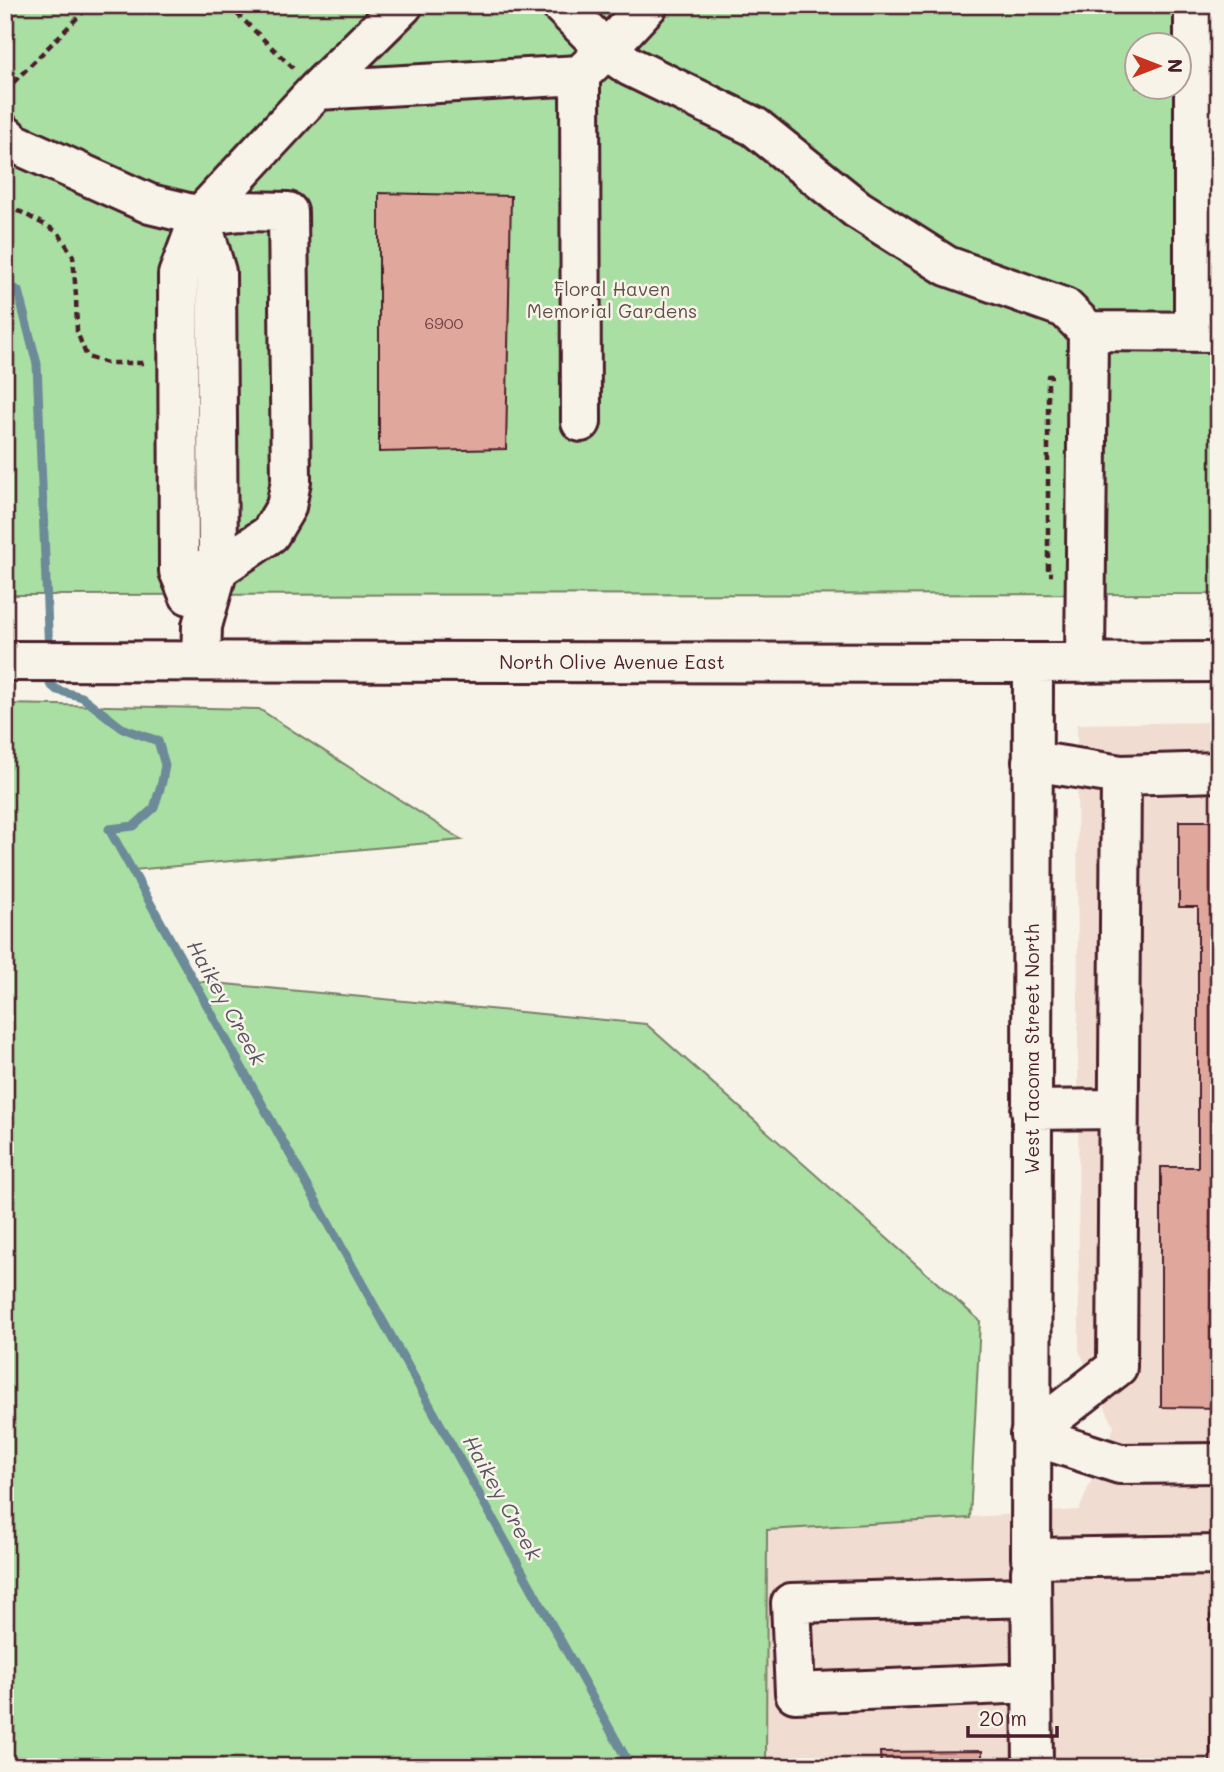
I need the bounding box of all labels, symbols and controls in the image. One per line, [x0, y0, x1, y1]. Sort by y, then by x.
north arrow [1122, 32, 1192, 102]
text: N [1163, 59, 1188, 73]
park label: Floral Haven Memorial Gardens [527, 276, 697, 323]
house number: 6900 [425, 312, 464, 333]
street label: North Olive Avenue East [499, 649, 725, 674]
street label: West Tacoma Street North [1019, 924, 1044, 1174]
water label: Haikey Creek [182, 935, 273, 1070]
water label: Haikey Creek [458, 1430, 549, 1565]
scale bar [968, 1695, 1058, 1739]
text: 20 m [979, 1704, 1027, 1731]

